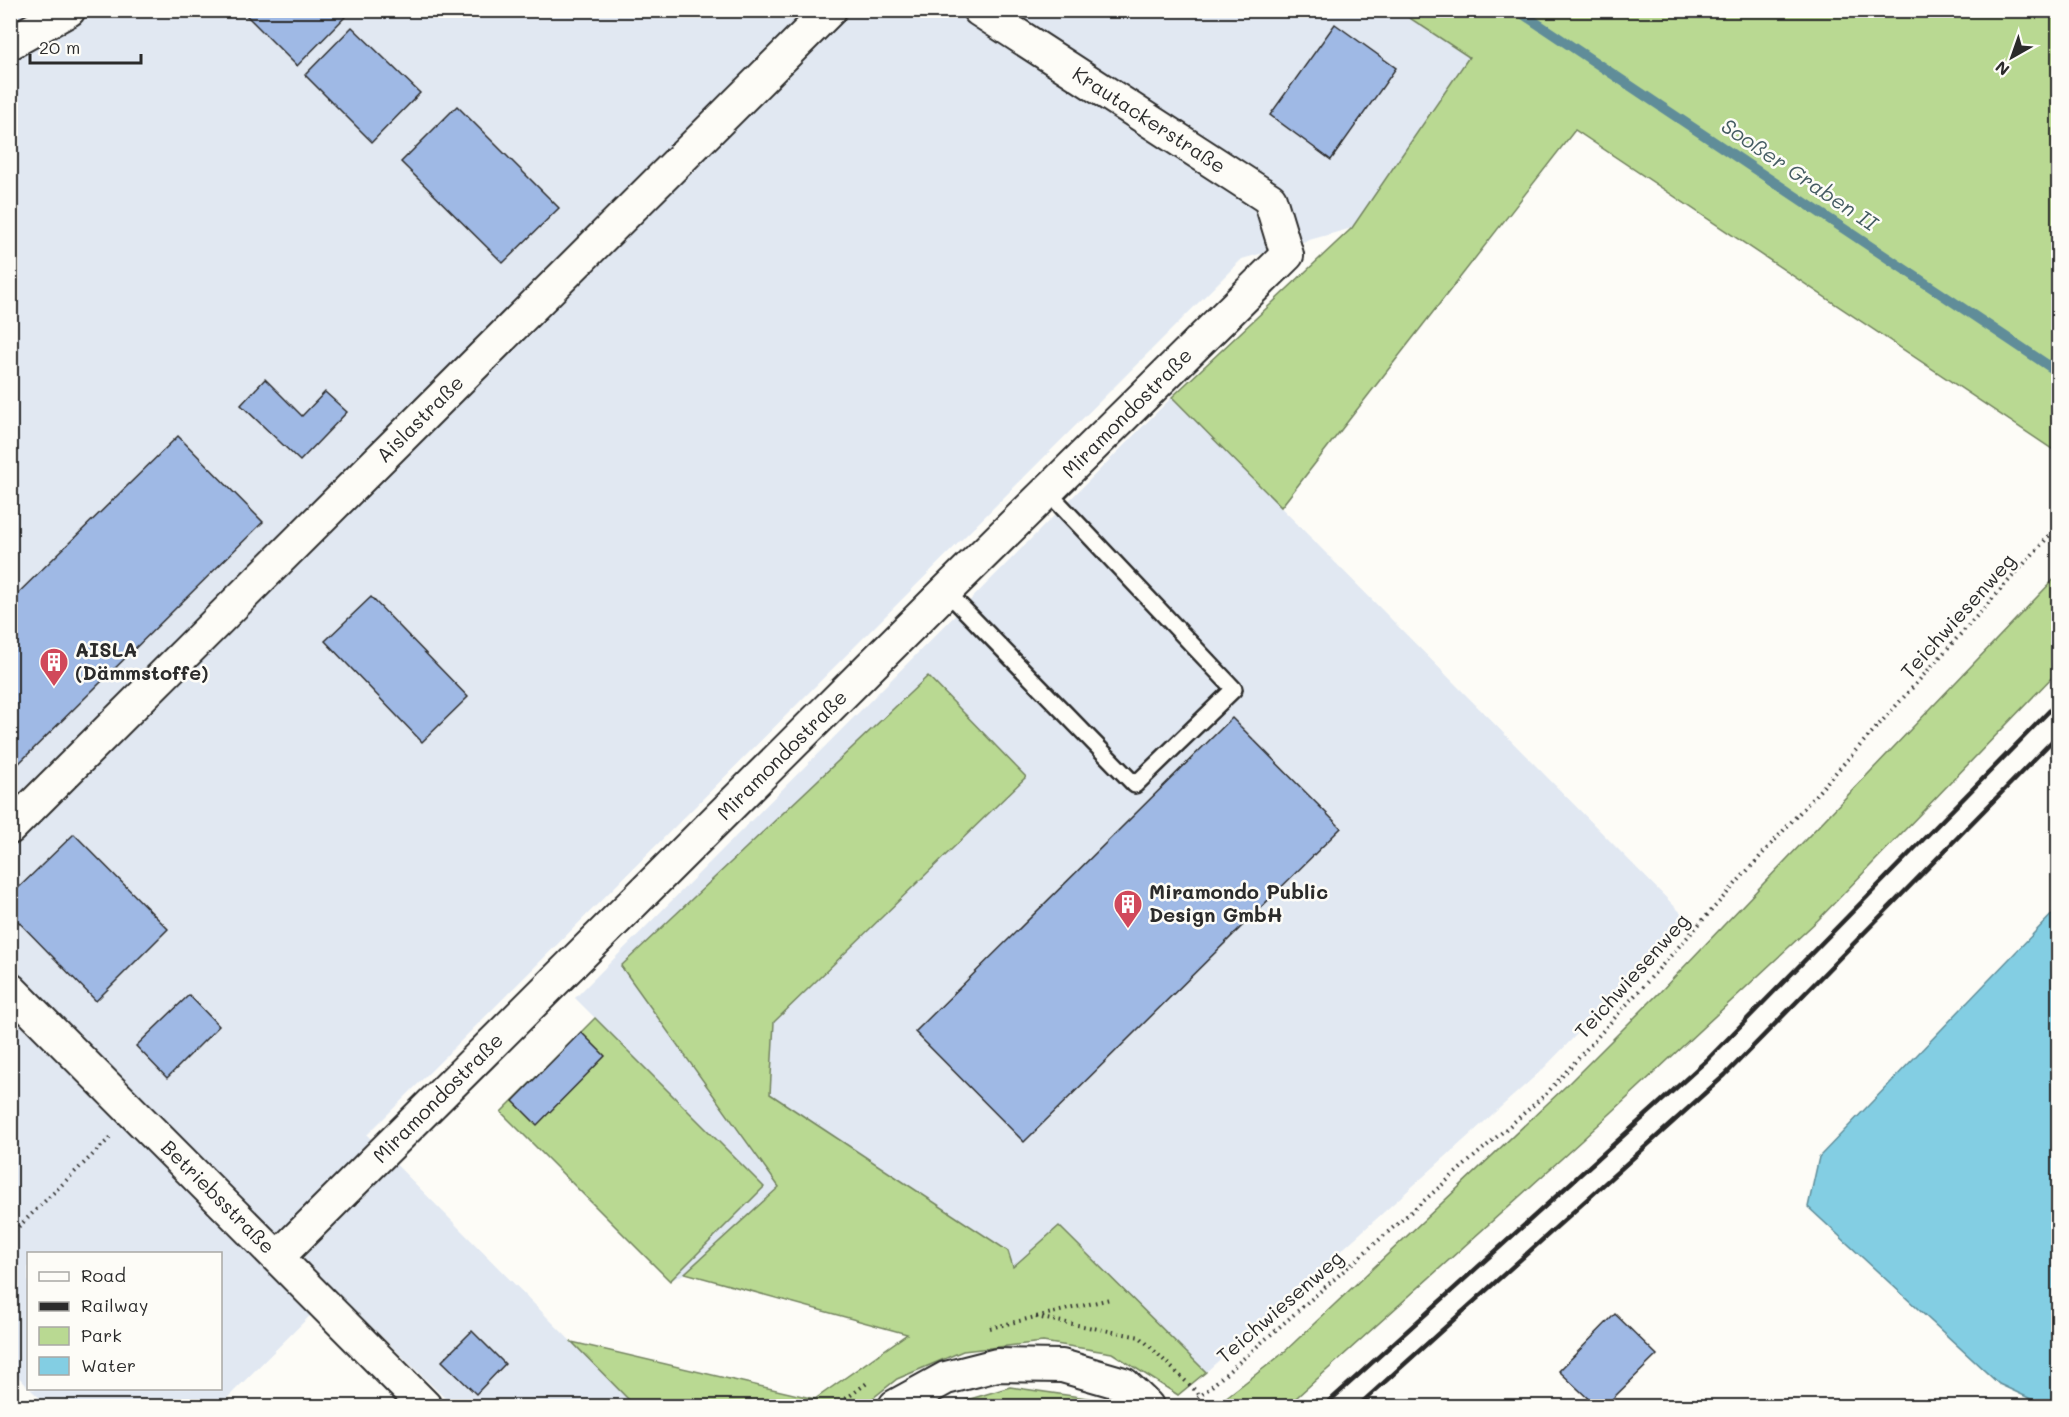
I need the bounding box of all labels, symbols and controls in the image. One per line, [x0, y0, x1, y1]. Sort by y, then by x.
scale bar [30, 27, 141, 65]
north arrow [1982, 27, 2042, 87]
text: 20 m [39, 35, 80, 59]
text: N [1991, 57, 2013, 81]
street label: Krautackerstraße [1068, 60, 1231, 178]
water label: Sooßer Graben II [1717, 112, 1885, 237]
street label: Miramondostraße [1056, 342, 1197, 483]
street label: Aislastraße [370, 369, 469, 468]
street label: Teichwiesenweg [1894, 547, 2020, 683]
place label: AISLA (Dämmstoffe) [75, 636, 209, 685]
building icon: AISLA (Dämmstoffe) [38, 646, 70, 688]
street label: Miramondostraße [711, 684, 852, 825]
place label: Miramondo Public Design GmbH [1149, 878, 1328, 927]
building icon: Miramondo Public Design GmbH [1112, 888, 1144, 930]
street label: Teichwiesenweg [1568, 907, 1694, 1043]
street label: Miramondostraße [367, 1027, 508, 1168]
street label: Betriebsstraße [156, 1134, 281, 1259]
street label: Teichwiesenweg [1211, 1244, 1348, 1368]
legend [27, 1252, 222, 1390]
text: Road [81, 1263, 126, 1287]
text: Railway [81, 1293, 148, 1317]
text: Park [81, 1323, 122, 1347]
text: Water [81, 1353, 136, 1377]

